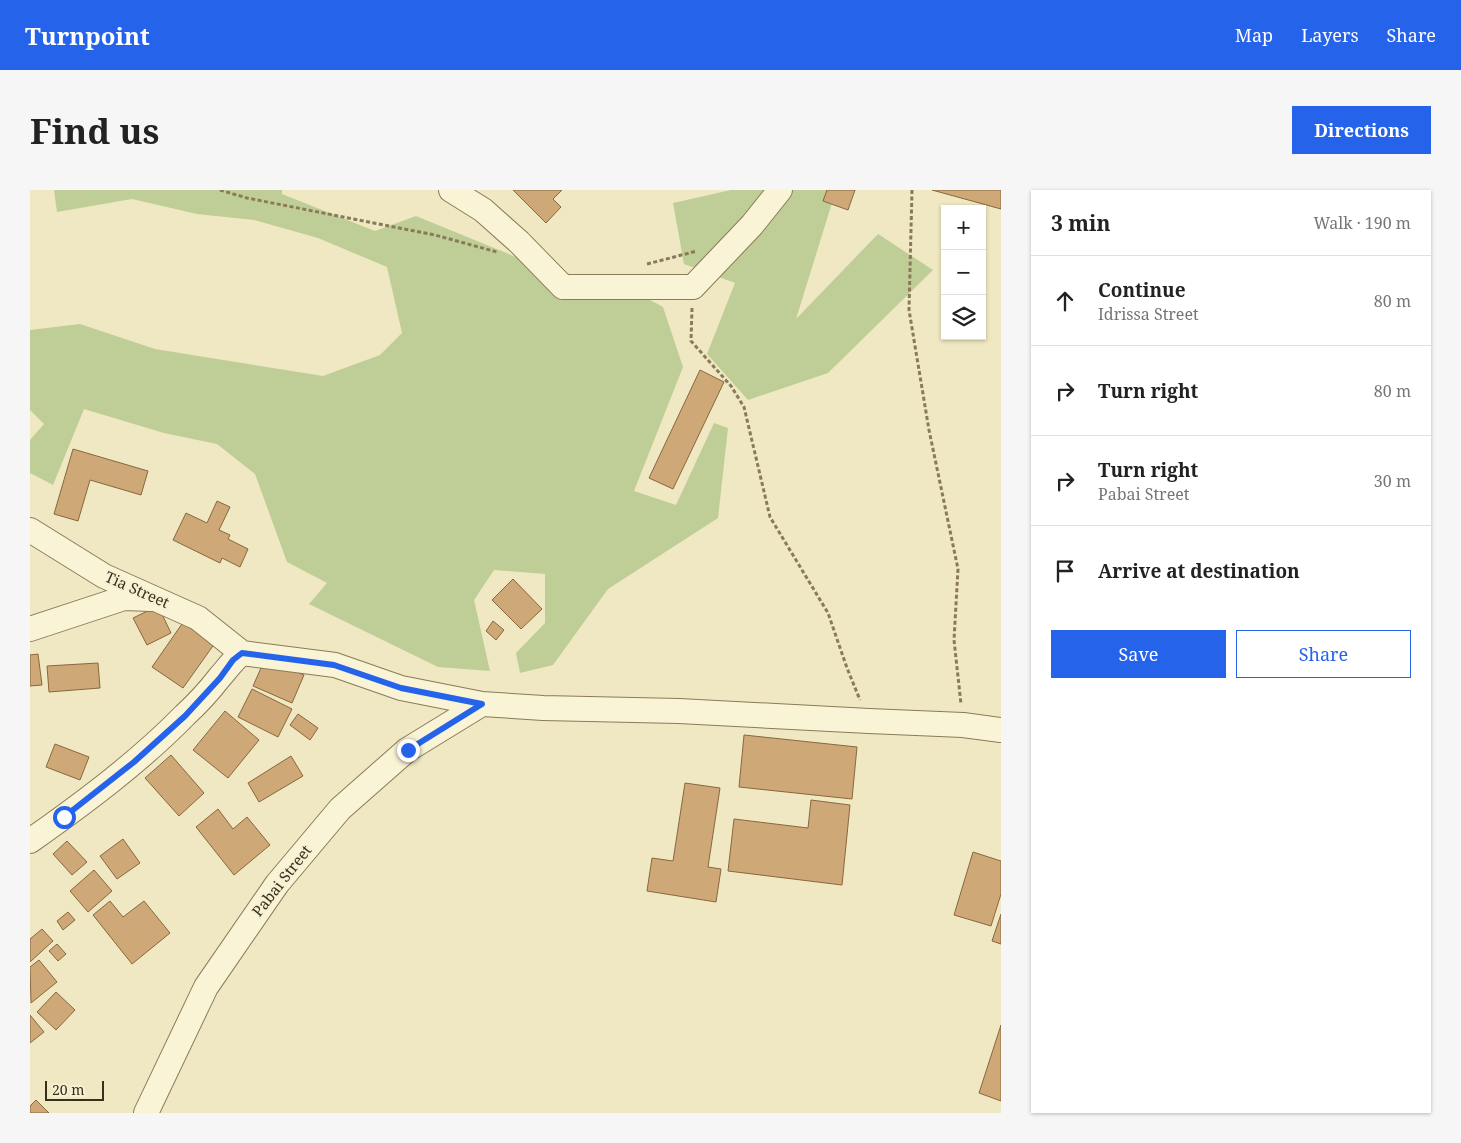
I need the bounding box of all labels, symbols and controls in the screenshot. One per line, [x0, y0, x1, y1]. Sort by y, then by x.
text: Turnpoint [25, 19, 150, 52]
text: Map [1235, 23, 1273, 47]
text: Layers [1301, 23, 1359, 47]
text: Share [1387, 23, 1436, 47]
button: Directions [1292, 106, 1431, 154]
text: Find us [30, 107, 159, 154]
map controls [941, 205, 986, 340]
button: + [941, 205, 986, 250]
text: 3 min [1051, 209, 1110, 237]
text: Walk · 190 m [1314, 212, 1411, 234]
button: − [941, 250, 986, 295]
text: Continue [1098, 277, 1186, 303]
icon: ahead [1051, 287, 1079, 315]
text: 80 m [1374, 290, 1411, 312]
button: layers [941, 295, 986, 340]
text: Idrissa Street [1098, 303, 1199, 325]
icon: right [1051, 377, 1079, 405]
text: Turn right [1098, 378, 1198, 404]
text: 80 m [1374, 380, 1411, 402]
text: Turn right [1098, 457, 1198, 483]
icon: right [1051, 467, 1079, 495]
text: 30 m [1374, 470, 1411, 492]
text: Pabai Street [1098, 483, 1189, 505]
icon: arrive [1051, 557, 1079, 585]
text: Arrive at destination [1098, 558, 1300, 584]
street label: Tia Street [102, 566, 173, 612]
button: Save [1051, 630, 1226, 678]
button: Share [1236, 630, 1411, 678]
route end [397, 739, 420, 762]
route start [53, 806, 76, 829]
street label: Pabai Street [247, 840, 315, 920]
scale bar [45, 1078, 104, 1101]
text: 20 m [52, 1080, 85, 1099]

